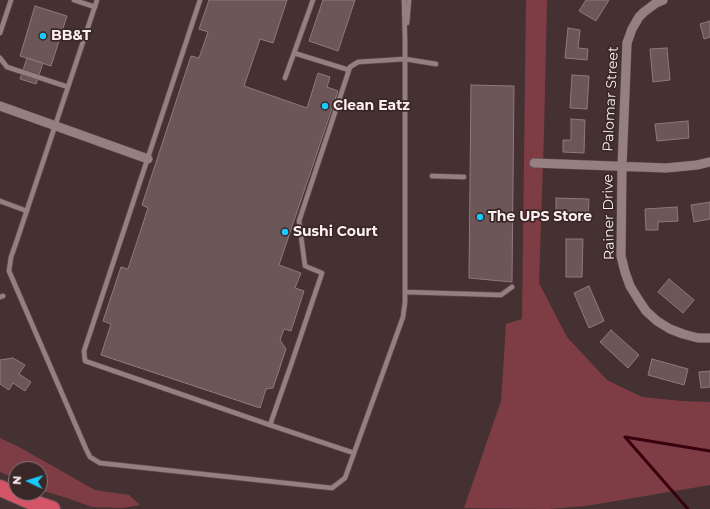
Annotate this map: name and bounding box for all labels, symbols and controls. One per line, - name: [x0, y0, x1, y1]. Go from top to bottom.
- place label: BB&T: [51, 28, 91, 44]
- marker: BB&T: [38, 31, 48, 41]
- street label: Palomar Street: [600, 46, 622, 152]
- place label: Clean Eatz: [333, 98, 410, 114]
- marker: Clean Eatz: [320, 101, 330, 111]
- street label: Rainer Drive: [600, 174, 618, 260]
- place label: The UPS Store: [488, 209, 592, 225]
- marker: The UPS Store: [475, 212, 485, 222]
- place label: Sushi Court: [293, 224, 378, 240]
- marker: Sushi Court: [280, 227, 290, 237]
- north arrow: [8, 461, 48, 501]
- text: N: [10, 475, 24, 485]

